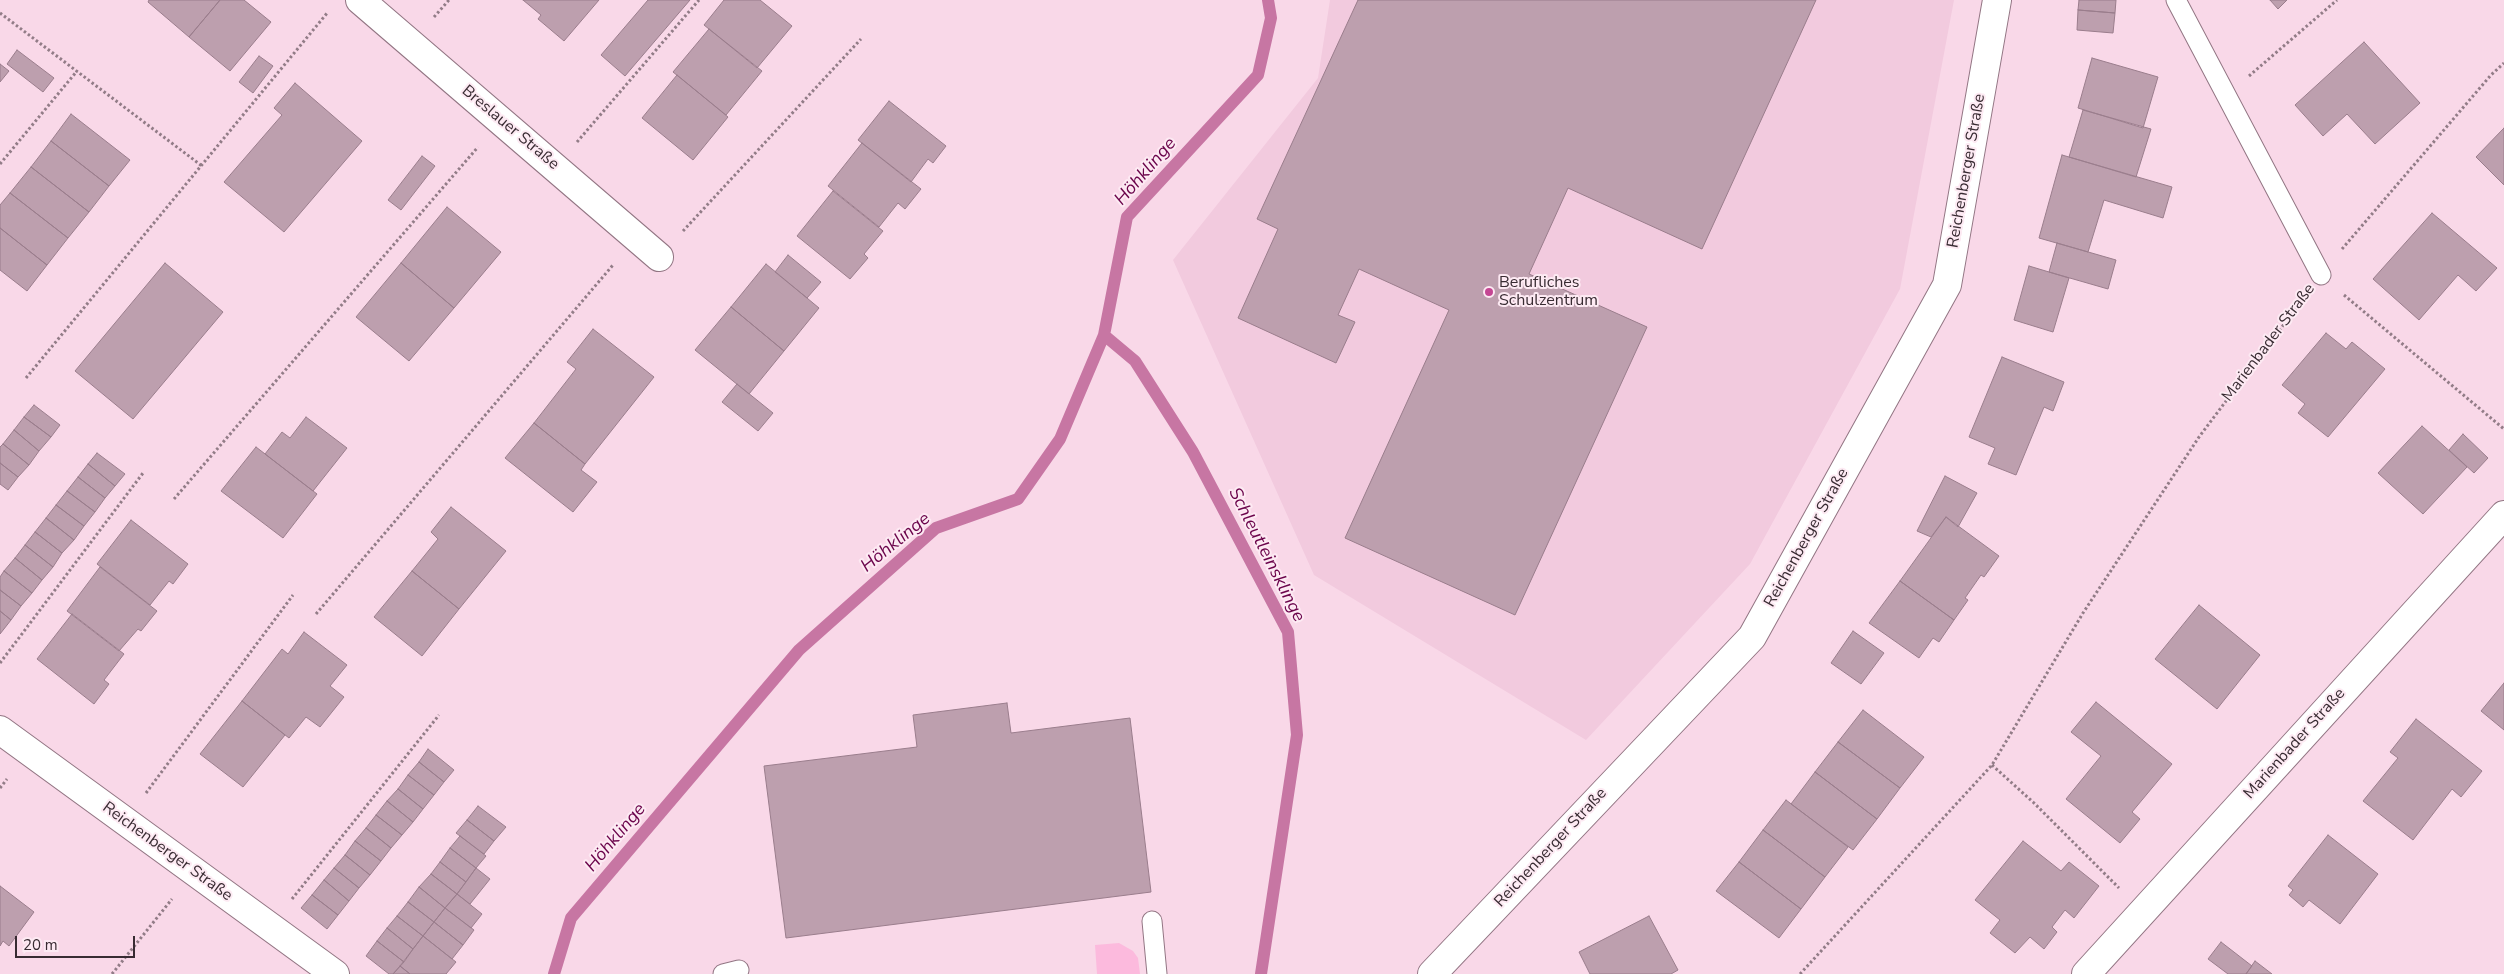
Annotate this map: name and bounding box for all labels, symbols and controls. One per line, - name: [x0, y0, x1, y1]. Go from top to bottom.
- street label: Breslauer Straße: [457, 82, 563, 174]
- street label: Reichenberger Straße: [1944, 93, 1990, 249]
- water label: Höhklinge: [1111, 134, 1181, 210]
- place label: Berufliches Schulzentrum: [1499, 273, 1598, 311]
- street label: Marienbader Straße: [2218, 280, 2320, 406]
- marker: Berufliches Schulzentrum: [1483, 286, 1495, 298]
- street label: Reichenberger Straße: [1761, 465, 1853, 611]
- water label: Schleutleinsklinge: [1223, 484, 1309, 626]
- water label: Höhklinge: [857, 509, 935, 577]
- street label: Marienbader Straße: [2240, 685, 2350, 803]
- street label: Reichenberger Straße: [1491, 784, 1611, 912]
- street label: Reichenberger Straße: [98, 798, 236, 906]
- water label: Höhklinge: [581, 799, 651, 877]
- scale bar: [18, 926, 138, 958]
- text: 20 m: [23, 935, 58, 955]

